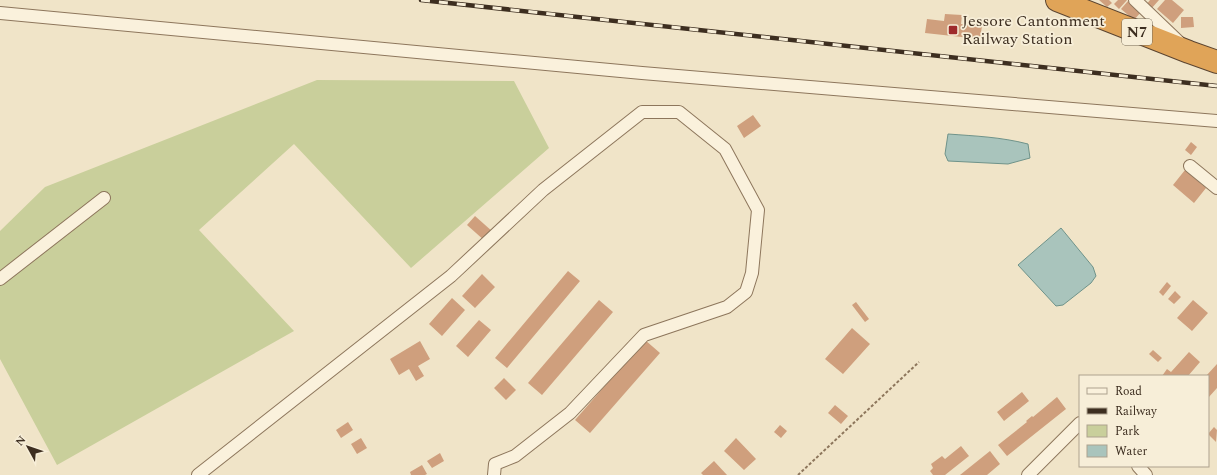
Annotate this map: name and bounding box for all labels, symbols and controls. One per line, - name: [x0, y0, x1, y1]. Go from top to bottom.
- place label: Jessore Cantonment Railway Station: [962, 9, 1105, 51]
- road number: N7: [1122, 19, 1152, 45]
- marker: Jessore Cantonment Railway Station: [947, 24, 959, 36]
- legend: [1079, 375, 1209, 467]
- text: Road: [1115, 382, 1142, 401]
- text: Railway: [1115, 402, 1158, 421]
- text: Park: [1115, 422, 1140, 441]
- north arrow: [8, 427, 48, 467]
- text: N: [11, 432, 30, 450]
- text: Water: [1115, 442, 1147, 461]

